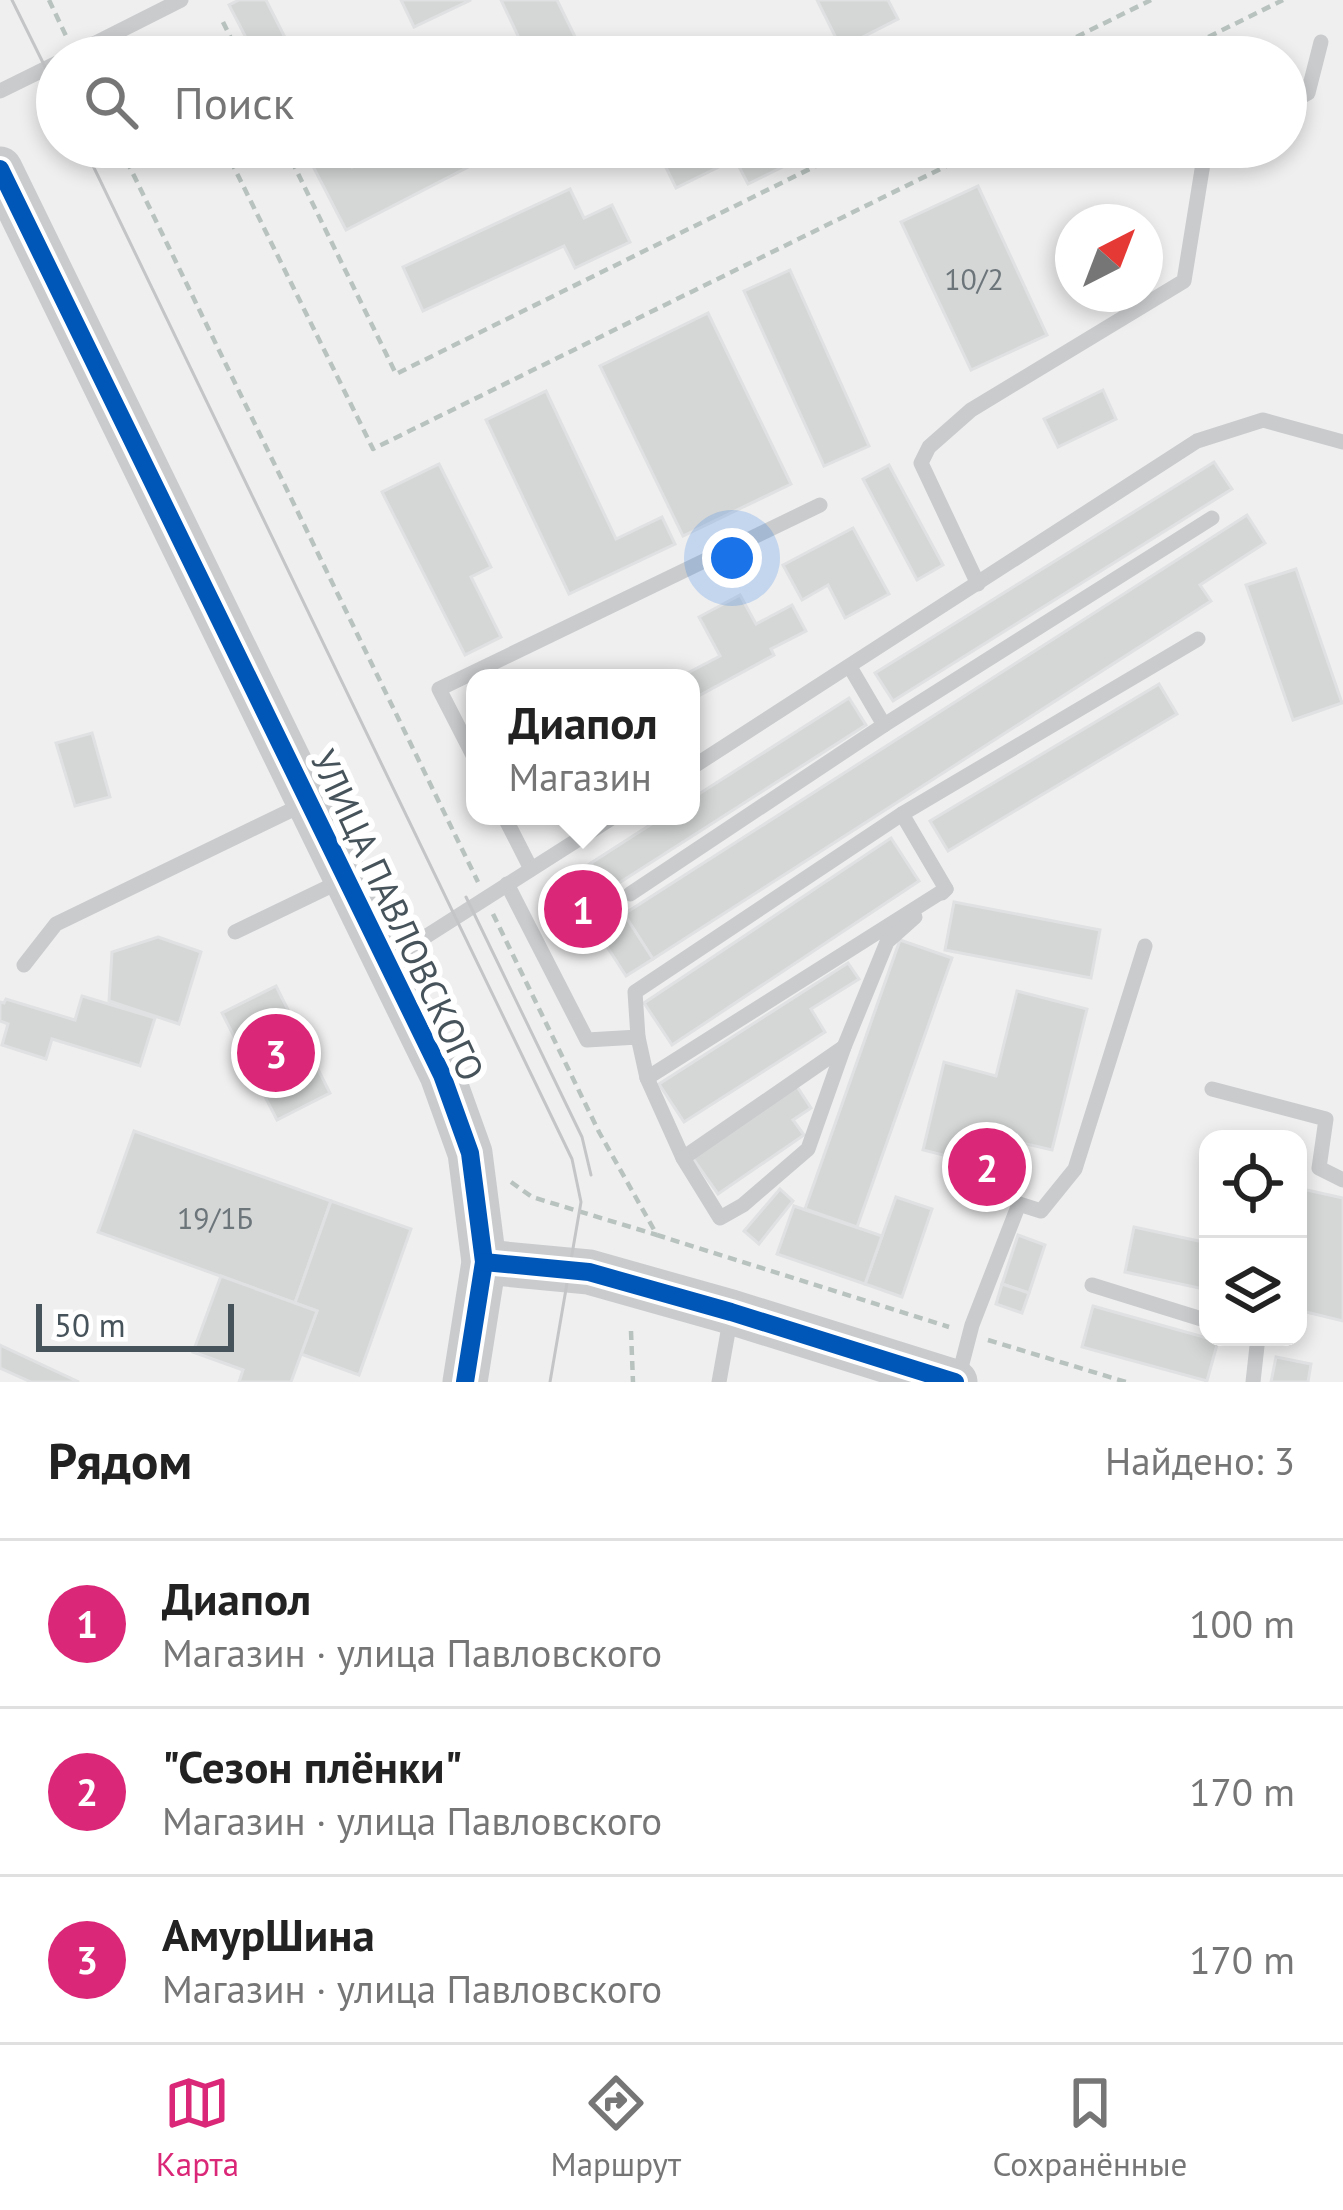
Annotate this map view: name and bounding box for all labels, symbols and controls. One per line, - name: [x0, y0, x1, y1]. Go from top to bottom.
- search box: [36, 36, 1307, 168]
- icon: search: [78, 69, 144, 135]
- text: Поиск: [174, 73, 294, 131]
- north arrow: [1055, 204, 1163, 312]
- house number: 10/2: [944, 259, 1004, 298]
- your location: [702, 528, 762, 588]
- popup: [466, 669, 700, 825]
- text: Диапол: [508, 693, 658, 751]
- street label: УЛИЦА ПАВЛОВСКОГО: [301, 742, 495, 1088]
- text: Магазин: [508, 751, 652, 802]
- pin: 1: [544, 864, 622, 954]
- pin: 3: [237, 1008, 315, 1098]
- pin: 2: [948, 1122, 1026, 1212]
- map controls: [1199, 1130, 1307, 1346]
- button: locate: [1199, 1130, 1307, 1238]
- house number: 19/1Б: [177, 1198, 253, 1237]
- button: layers: [1199, 1238, 1307, 1346]
- scale bar: [36, 1298, 234, 1351]
- text: 50 m: [54, 1303, 126, 1346]
- text: Рядом: [48, 1427, 192, 1493]
- text: Найдено: 3: [1105, 1435, 1295, 1486]
- text: Диапол: [162, 1569, 311, 1627]
- text: 1: [76, 1598, 98, 1649]
- text: 100 m: [1189, 1598, 1295, 1649]
- text: Магазин · улица Павловского: [162, 1627, 662, 1678]
- text: "Сезон плёнки": [162, 1737, 463, 1795]
- text: 2: [76, 1766, 98, 1817]
- text: 170 m: [1189, 1766, 1295, 1817]
- text: Магазин · улица Павловского: [162, 1795, 662, 1846]
- text: АмурШина: [162, 1905, 375, 1963]
- text: 3: [76, 1934, 98, 1985]
- text: 170 m: [1189, 1934, 1295, 1985]
- text: Магазин · улица Павловского: [162, 1963, 662, 2014]
- tab: Карта: [156, 2070, 239, 2185]
- tab: Маршрут: [551, 2070, 681, 2185]
- tab: Сохранённые: [993, 2070, 1187, 2185]

